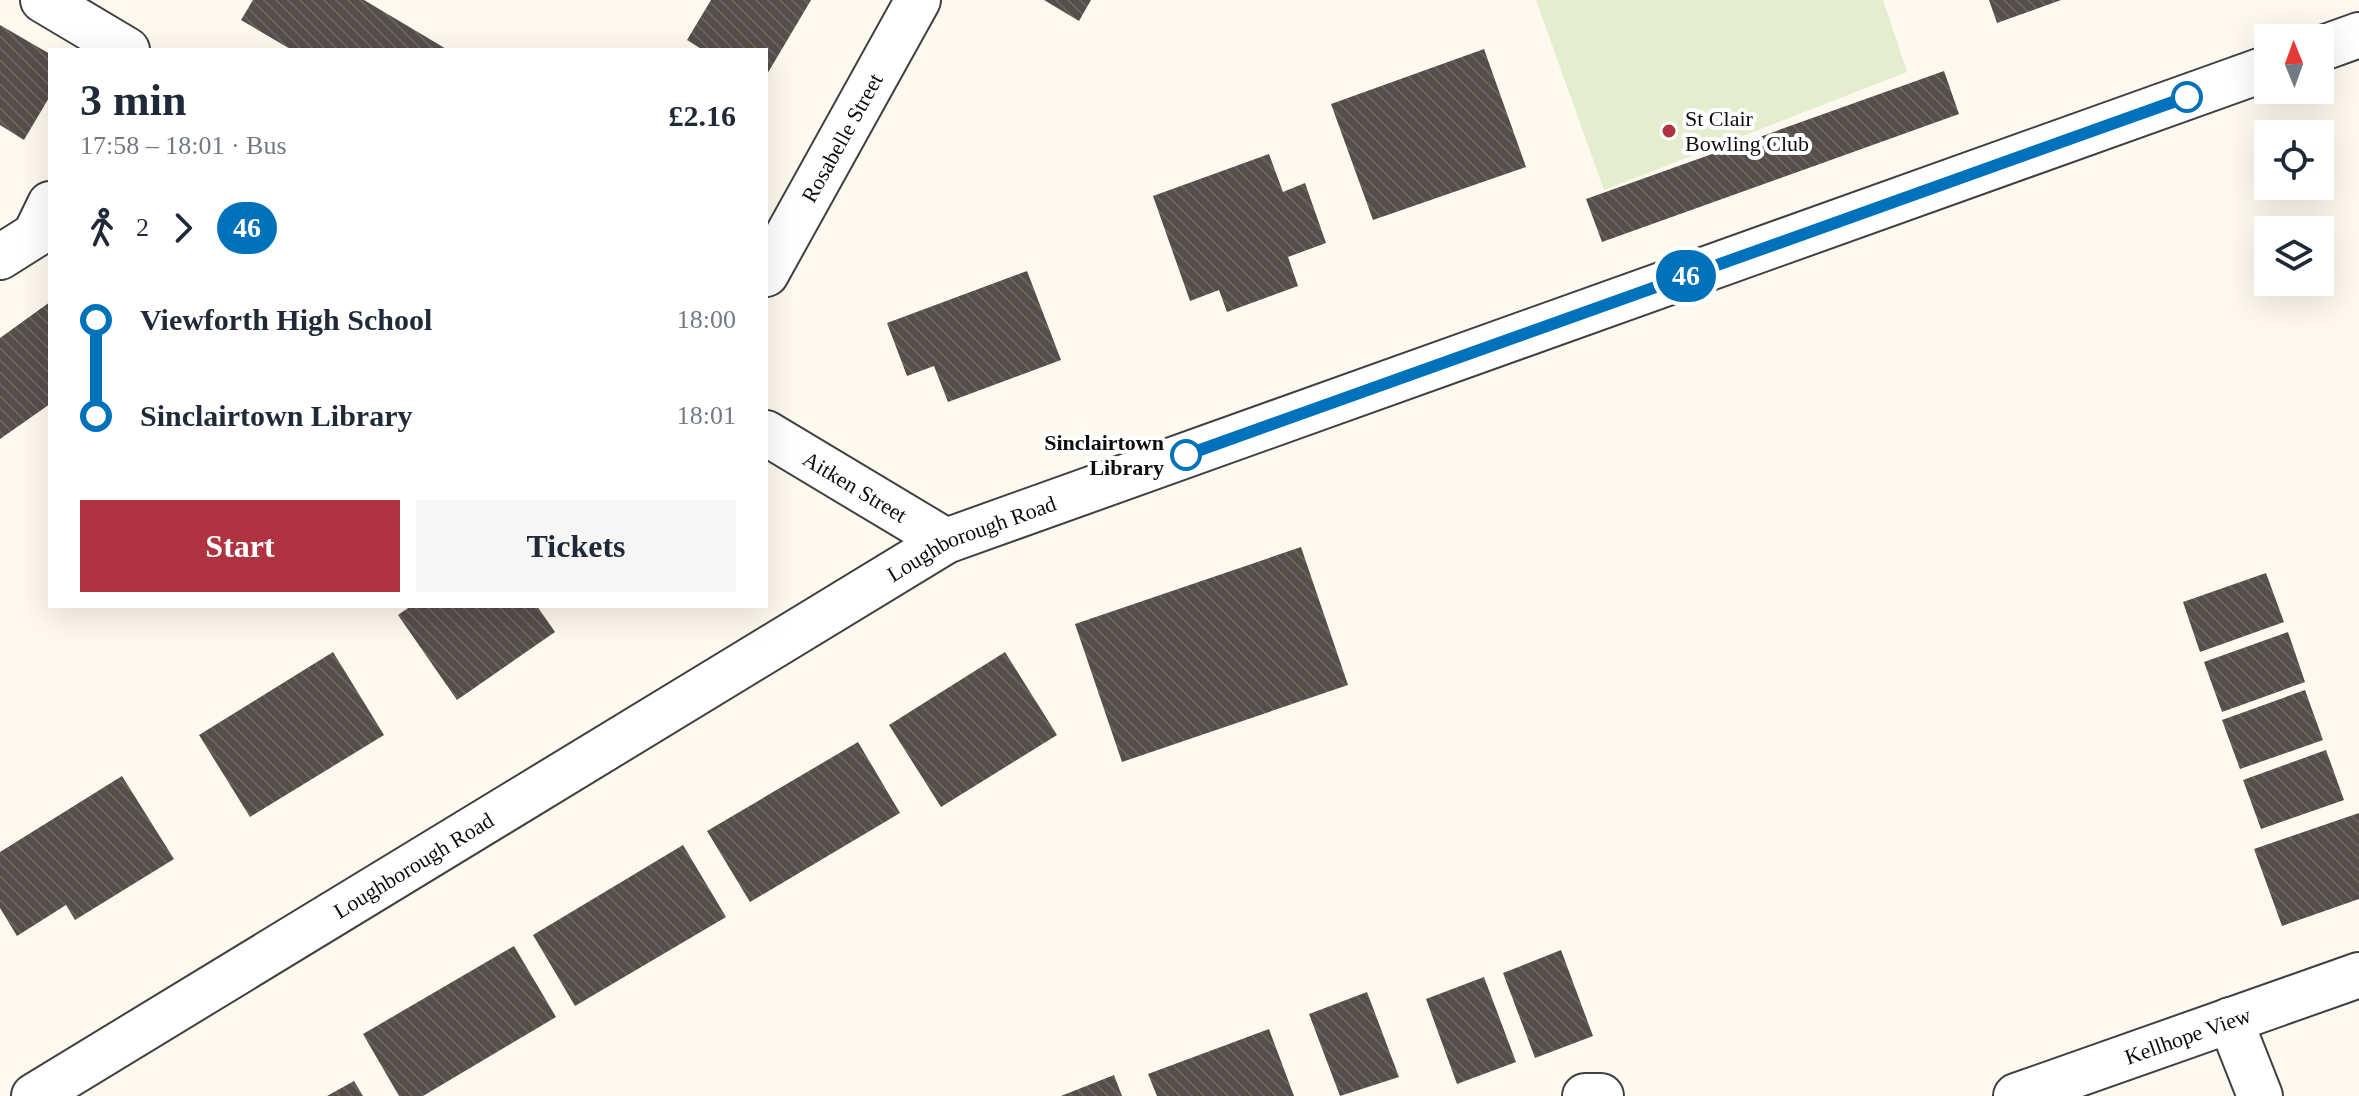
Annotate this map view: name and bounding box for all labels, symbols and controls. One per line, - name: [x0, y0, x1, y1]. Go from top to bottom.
- north arrow: [2254, 24, 2334, 104]
- map controls: [2254, 24, 2334, 296]
- street label: Rosabelle Street: [796, 69, 888, 207]
- text: 3 min: [80, 76, 186, 125]
- unlabelled marker: [2172, 82, 2202, 112]
- text: £2.16: [669, 99, 736, 132]
- place label: St Clair Bowling Club: [1685, 106, 1809, 156]
- button: locate: [2254, 120, 2334, 200]
- marker: St Clair Bowling Club: [1660, 122, 1678, 140]
- text: 17:58 – 18:01 · Bus: [80, 131, 287, 160]
- icon: walk: [80, 206, 124, 250]
- icon: forward: [161, 206, 205, 250]
- text: 46: [233, 212, 261, 243]
- text: 2: [136, 213, 149, 242]
- button: layers: [2254, 216, 2334, 296]
- line badge: 46: [1650, 250, 1722, 302]
- text: 46: [1672, 260, 1700, 291]
- text: Viewforth High School: [140, 303, 432, 336]
- text: 18:00: [677, 305, 736, 334]
- text: Sinclairtown Library: [140, 399, 413, 432]
- text: 18:01: [677, 401, 736, 430]
- place label: Sinclairtown Library: [1044, 430, 1164, 480]
- marker: Sinclairtown Library: [1171, 440, 1201, 470]
- street label: Aitken Street: [798, 446, 911, 528]
- street label: Loughborough Road: [883, 491, 1059, 587]
- button: Start: [80, 500, 400, 592]
- button: Tickets: [416, 500, 736, 592]
- street label: Loughborough Road: [329, 807, 498, 924]
- street label: Kellhope View: [2121, 1002, 2254, 1070]

